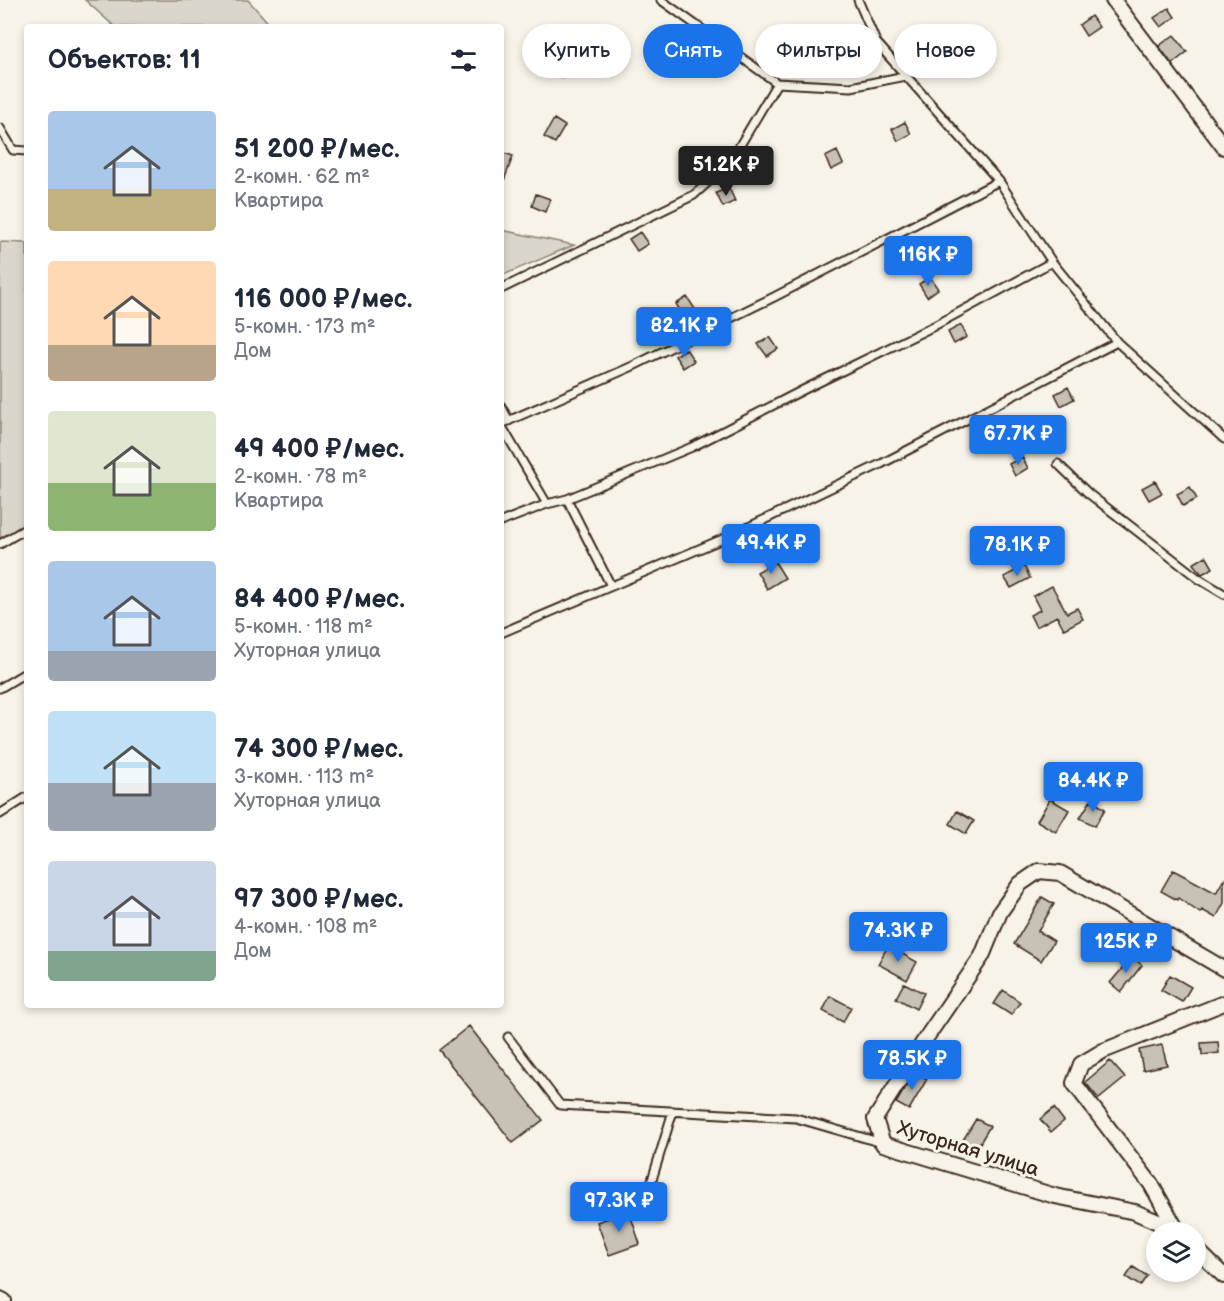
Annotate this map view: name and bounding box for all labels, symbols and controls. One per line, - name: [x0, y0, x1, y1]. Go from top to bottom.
- chip: Купить: [522, 24, 631, 78]
- chip: Снять: [643, 24, 743, 78]
- chip: Фильтры: [755, 24, 882, 78]
- chip: Новое: [894, 24, 997, 78]
- icon: filters: [447, 44, 480, 77]
- text: Объектов: 11: [48, 45, 201, 76]
- text: 51 200 ₽/мес.: [234, 134, 400, 165]
- icon: home: [96, 135, 168, 207]
- pin: 51.2K ₽: [671, 146, 781, 197]
- text: 51.2K ₽: [693, 153, 759, 177]
- text: 2-комн. · 62 m²: [234, 165, 370, 189]
- text: Квартира: [234, 189, 324, 213]
- pin: 116K ₽: [879, 236, 977, 287]
- text: 116K ₽: [898, 243, 958, 267]
- text: 116 000 ₽/мес.: [234, 284, 413, 315]
- icon: home: [96, 285, 168, 357]
- pin: 82.1K ₽: [629, 307, 739, 358]
- text: 82.1K ₽: [650, 314, 718, 338]
- text: 5-комн. · 173 m²: [234, 315, 375, 339]
- text: Дом: [234, 339, 272, 363]
- pin: 67.7K ₽: [963, 415, 1073, 466]
- text: 67.7K ₽: [983, 422, 1053, 446]
- text: 49 400 ₽/мес.: [234, 434, 405, 465]
- icon: home: [96, 435, 168, 507]
- text: 2-комн. · 78 m²: [234, 465, 367, 489]
- text: Квартира: [234, 489, 324, 513]
- pin: 49.4K ₽: [716, 524, 826, 575]
- pin: 78.1K ₽: [962, 526, 1072, 577]
- text: 49.4K ₽: [736, 531, 806, 555]
- text: 78.1K ₽: [984, 533, 1050, 557]
- text: 84 400 ₽/мес.: [234, 584, 405, 615]
- icon: home: [96, 585, 168, 657]
- text: 5-комн. · 118 m²: [234, 615, 373, 639]
- text: Хуторная улица: [234, 639, 381, 663]
- text: 74 300 ₽/мес.: [234, 734, 404, 765]
- icon: home: [96, 735, 168, 807]
- pin: 84.4K ₽: [1038, 762, 1148, 813]
- text: 3-комн. · 113 m²: [234, 765, 374, 789]
- text: 84.4K ₽: [1058, 769, 1128, 793]
- text: Хуторная улица: [234, 789, 381, 813]
- text: 97 300 ₽/мес.: [234, 884, 403, 915]
- icon: home: [96, 885, 168, 957]
- pin: 74.3K ₽: [843, 912, 953, 963]
- text: 4-комн. · 108 m²: [234, 915, 377, 939]
- text: 74.3K ₽: [863, 919, 933, 943]
- pin: 125K ₽: [1077, 923, 1175, 974]
- text: 125K ₽: [1095, 930, 1157, 954]
- text: Дом: [234, 939, 272, 963]
- pin: 78.5K ₽: [857, 1040, 967, 1091]
- text: 78.5K ₽: [877, 1047, 947, 1071]
- street label: Хуторная улица: [894, 1116, 1042, 1182]
- pin: 97.3K ₽: [564, 1182, 674, 1233]
- text: 97.3K ₽: [584, 1189, 654, 1213]
- map controls: [1146, 1222, 1206, 1282]
- button: layers: [1146, 1222, 1206, 1282]

